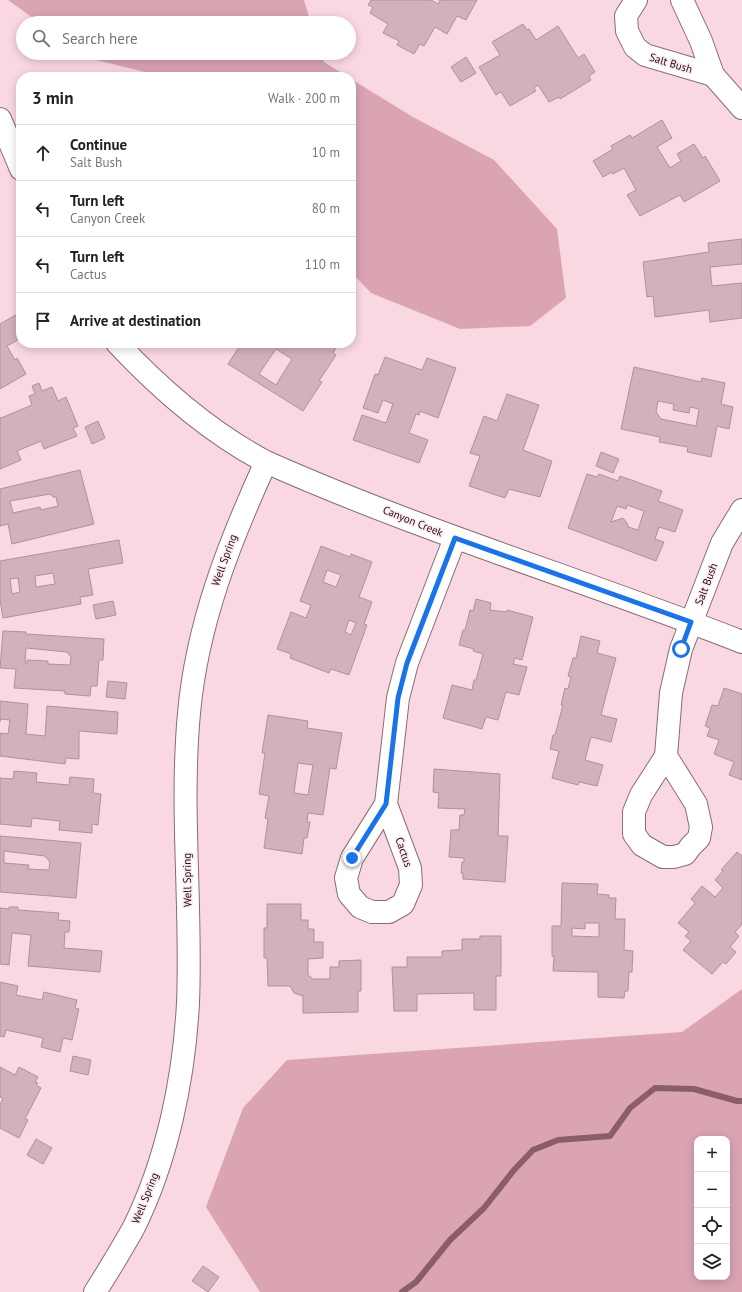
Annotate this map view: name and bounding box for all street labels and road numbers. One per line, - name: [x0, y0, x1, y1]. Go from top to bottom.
- street label: Salt Bush: [648, 50, 694, 76]
- street label: Canyon Creek: [381, 503, 446, 540]
- street label: Well Spring: [208, 532, 240, 588]
- street label: Salt Bush: [692, 561, 720, 607]
- street label: Cactus: [392, 835, 416, 869]
- street label: Well Spring: [180, 853, 194, 907]
- street label: Well Spring: [128, 1170, 162, 1226]

